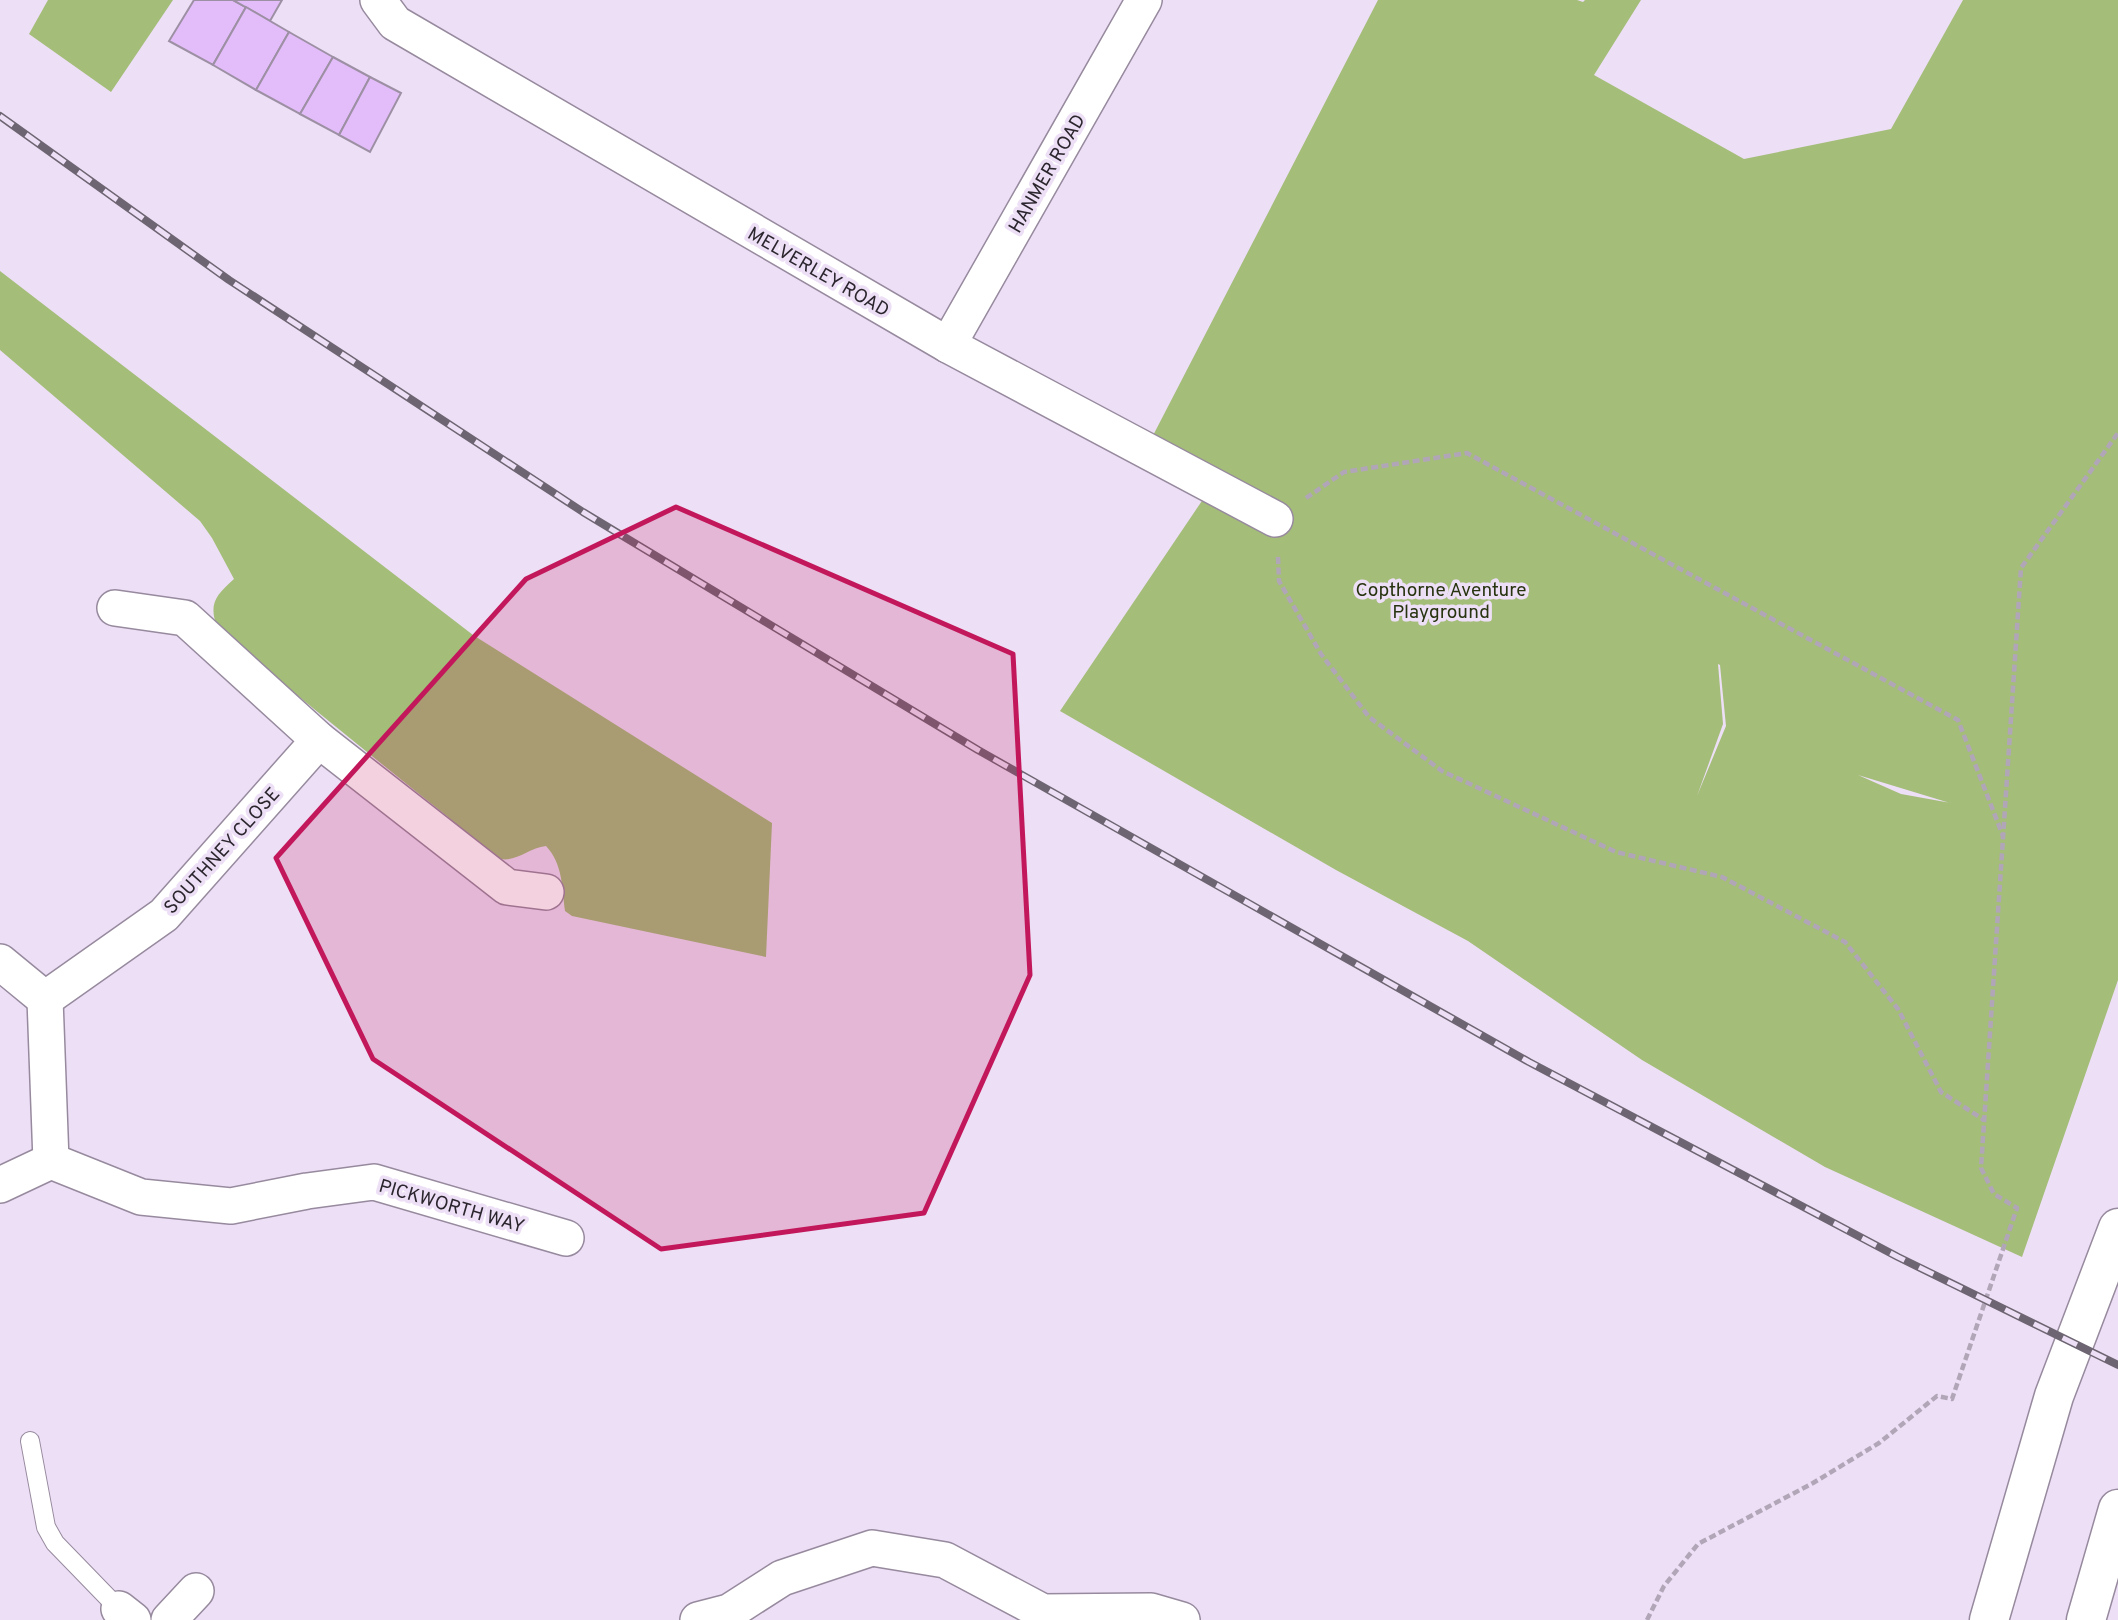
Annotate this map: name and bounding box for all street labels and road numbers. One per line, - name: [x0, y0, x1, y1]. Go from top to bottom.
- street label: HANMER ROAD: [1004, 110, 1092, 238]
- street label: MELVERLEY ROAD: [743, 222, 893, 323]
- street label: SOUTHNEY CLOSE: [159, 783, 286, 920]
- street label: PICKWORTH WAY: [376, 1175, 527, 1239]

